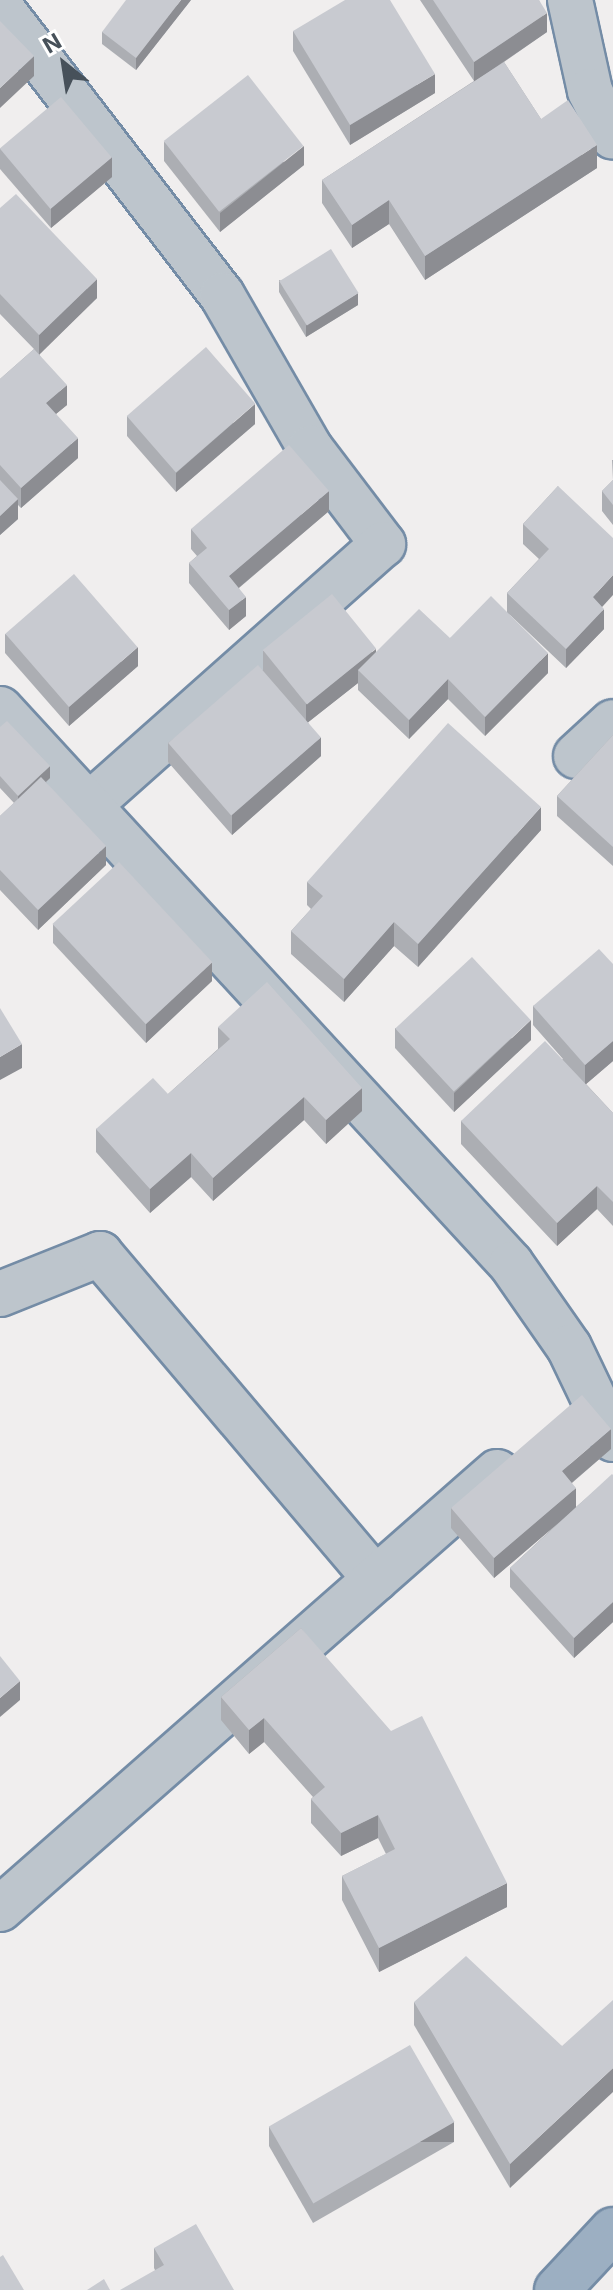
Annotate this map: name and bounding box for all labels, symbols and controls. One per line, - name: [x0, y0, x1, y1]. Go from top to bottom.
- north arrow: [24, 24, 104, 104]
- text: N: [38, 28, 66, 59]

